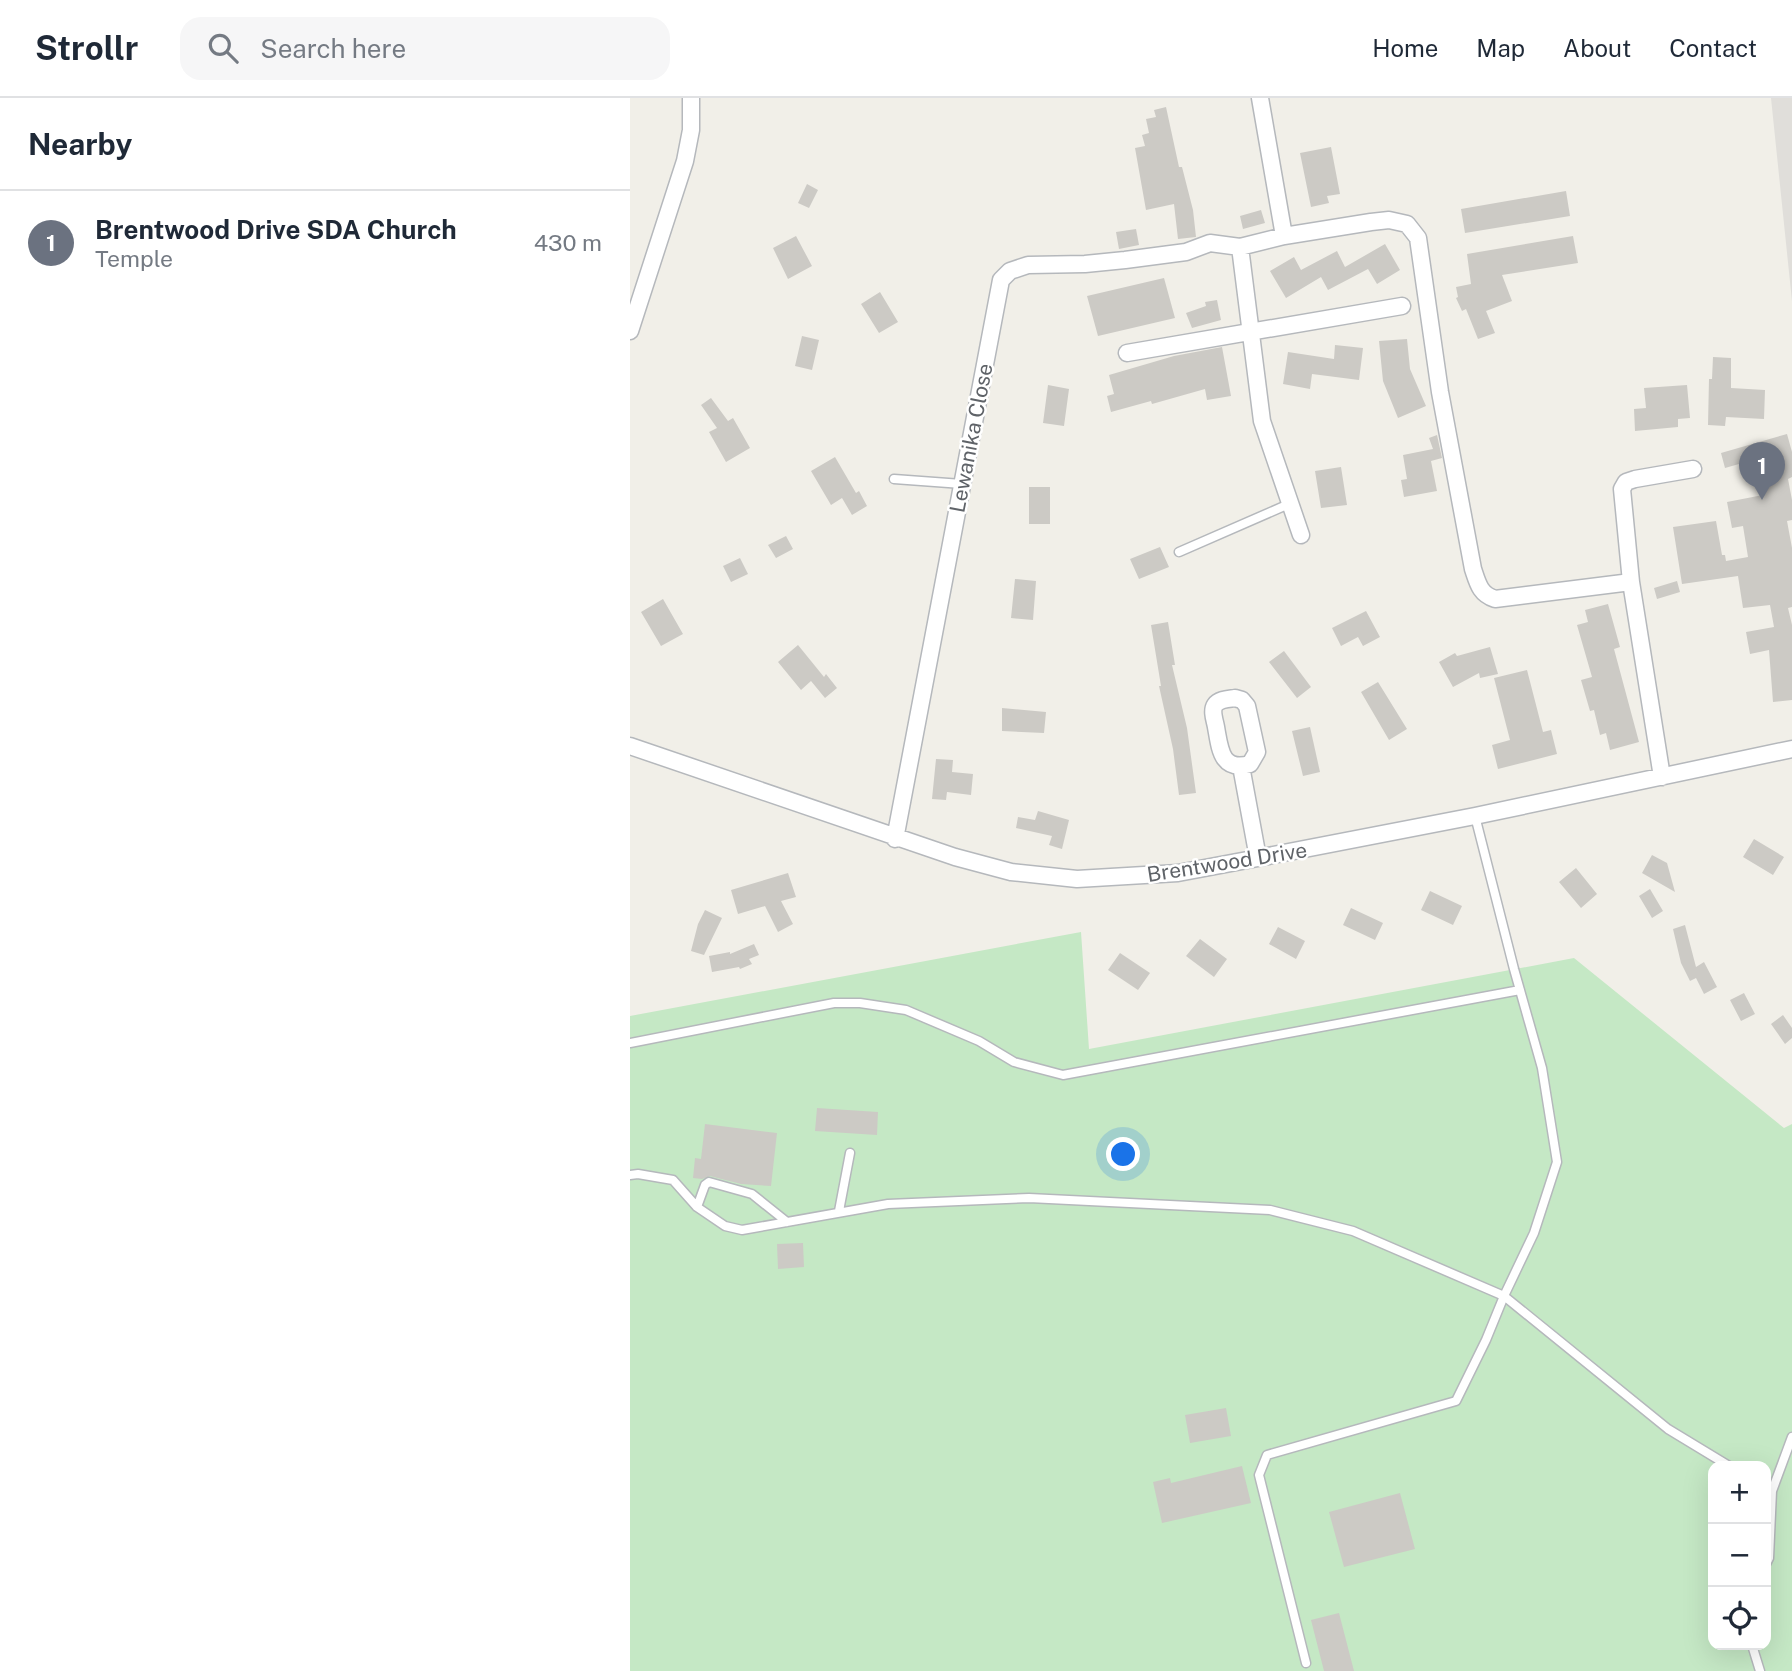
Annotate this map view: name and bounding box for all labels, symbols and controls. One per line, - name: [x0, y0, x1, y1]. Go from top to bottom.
- search box: [180, 17, 670, 80]
- text: Strollr: [35, 29, 138, 67]
- icon: search: [204, 29, 242, 67]
- text: Search here: [260, 33, 406, 64]
- text: Home: [1372, 34, 1438, 62]
- text: Map: [1476, 34, 1525, 62]
- text: About: [1563, 34, 1631, 62]
- text: Contact: [1669, 34, 1757, 62]
- text: Nearby: [28, 126, 132, 162]
- text: Brentwood Drive SDA Church: [95, 214, 457, 245]
- text: 1: [46, 229, 56, 256]
- text: 430 m: [534, 229, 602, 256]
- text: Temple: [95, 245, 173, 272]
- street label: Lewanika Close: [944, 361, 998, 515]
- pin: 1: [1739, 442, 1785, 500]
- street label: Brentwood Drive: [1145, 837, 1309, 887]
- your location: [1106, 1137, 1140, 1171]
- map controls: [1708, 1461, 1771, 1650]
- button: +: [1708, 1461, 1771, 1524]
- button: −: [1708, 1524, 1771, 1587]
- button: locate: [1708, 1587, 1771, 1650]

